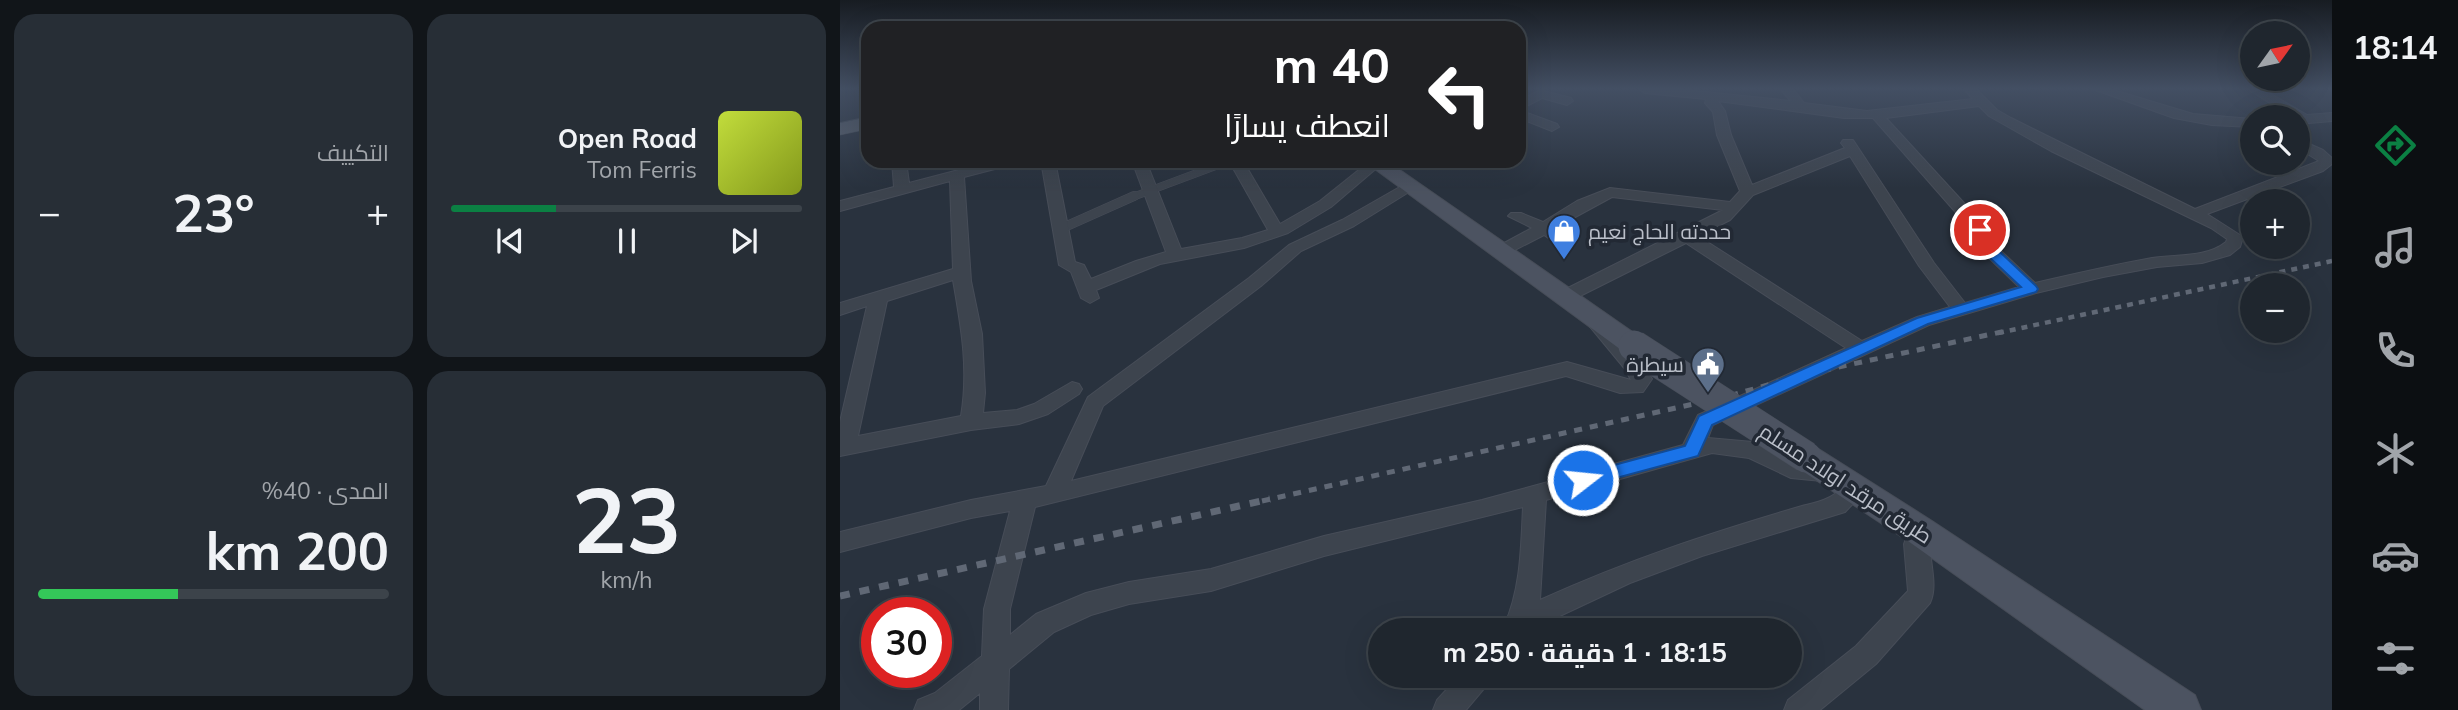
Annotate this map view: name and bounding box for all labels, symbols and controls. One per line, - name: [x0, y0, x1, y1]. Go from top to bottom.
- north arrow: [2240, 21, 2310, 91]
- map controls: [2240, 21, 2310, 343]
- text: 18:14: [2353, 27, 2437, 67]
- text: 40 m: [1274, 34, 1390, 95]
- icon: left: [1414, 49, 1505, 140]
- text: انعطف يسارًا: [1224, 105, 1390, 145]
- button: search: [2240, 105, 2310, 175]
- icon: directions: [2371, 121, 2420, 170]
- text: Open Road: [558, 122, 697, 155]
- text: التكييف: [317, 138, 389, 167]
- text: Tom Ferris: [587, 155, 697, 184]
- text: 23°: [172, 180, 255, 245]
- text: −: [38, 188, 61, 236]
- text: +: [366, 188, 389, 236]
- button: +: [2240, 189, 2310, 259]
- pin: [1950, 200, 2010, 260]
- icon: arrive: [1961, 211, 1999, 249]
- shop icon: حددته الحاج نعيم: [1545, 212, 1583, 261]
- place label: حددته الحاج نعيم: [1588, 218, 1731, 246]
- icon: previous: [491, 222, 529, 260]
- icon: pause: [608, 222, 646, 260]
- icon: next: [725, 222, 763, 260]
- icon: music: [2371, 223, 2420, 272]
- button: −: [2240, 273, 2310, 343]
- icon: phone: [2371, 326, 2420, 375]
- public building icon: سيطرة: [1689, 345, 1727, 394]
- place label: سيطرة: [1626, 351, 1684, 377]
- street label: طريق مرقد اولاد مسلم: [1754, 417, 1937, 550]
- icon: climate: [2371, 429, 2420, 478]
- position arrow: [1546, 443, 1620, 517]
- text: 23: [572, 462, 681, 576]
- text: المدى · 40%: [262, 476, 389, 505]
- text: 200 km: [206, 518, 389, 583]
- icon: car: [2371, 531, 2420, 580]
- text: km/h: [600, 565, 653, 594]
- speed limit sign: 30: [861, 597, 952, 688]
- icon: filters: [2371, 634, 2420, 683]
- text: 18:15 · 1 دقيقة · 250 m: [1443, 636, 1727, 669]

